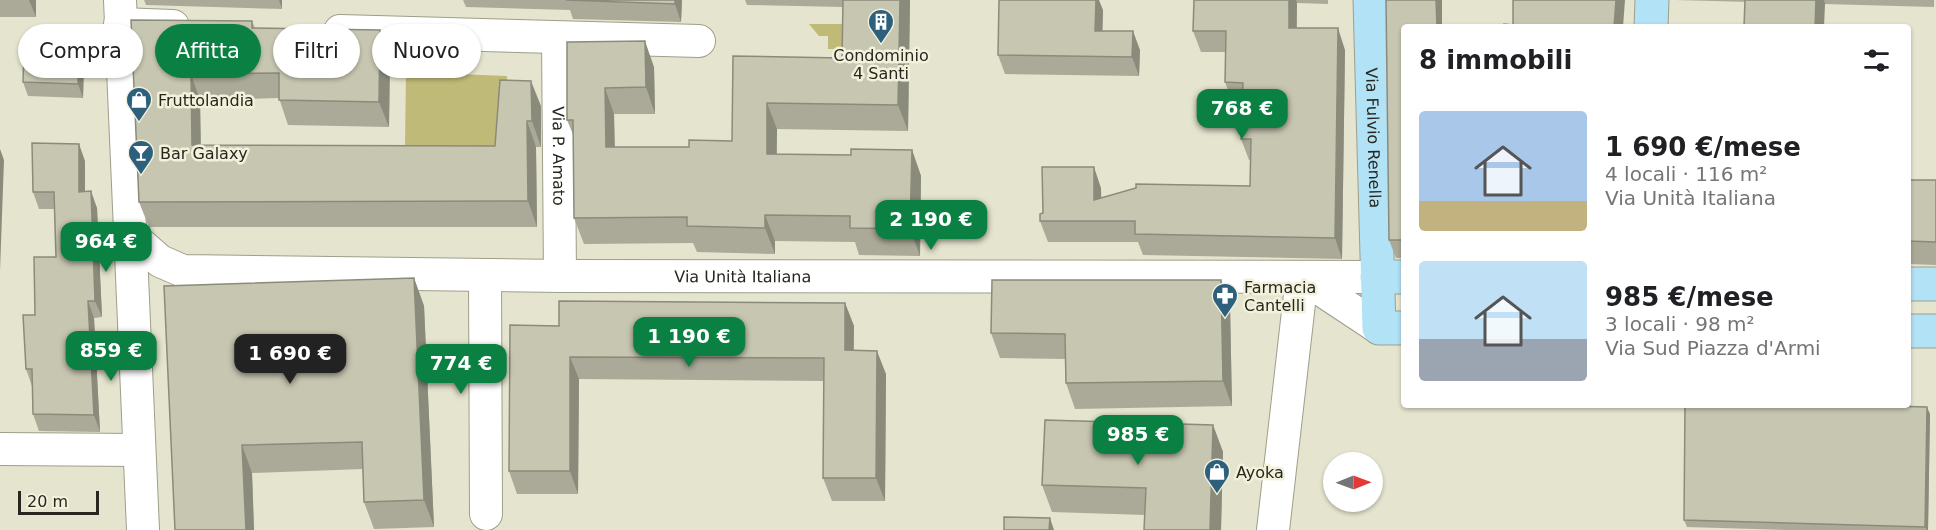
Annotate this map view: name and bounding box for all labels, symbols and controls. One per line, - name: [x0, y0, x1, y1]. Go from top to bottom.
- building icon: Condominio 4 Santi: [866, 7, 896, 45]
- chip: Compra: [18, 24, 143, 78]
- chip: Affitta: [155, 24, 261, 78]
- chip: Filtri: [273, 24, 360, 78]
- chip: Nuovo: [372, 24, 481, 78]
- icon: filters: [1860, 44, 1893, 77]
- text: 8 immobili: [1419, 45, 1572, 75]
- place label: Condominio 4 Santi: [833, 46, 929, 83]
- street label: Via Fulvio Renella: [1362, 67, 1385, 209]
- shop icon: Fruttolandia: [124, 85, 154, 123]
- pin: 768 €: [1200, 89, 1284, 140]
- place label: Fruttolandia: [158, 91, 254, 110]
- text: 768 €: [1211, 96, 1273, 120]
- street label: Via P. Amato: [549, 106, 568, 206]
- text: 1 690 €/mese: [1605, 132, 1801, 162]
- icon: home: [1467, 135, 1539, 207]
- bar icon: Bar Galaxy: [126, 138, 156, 176]
- place label: Bar Galaxy: [160, 144, 248, 163]
- text: 4 locali · 116 m²: [1605, 162, 1767, 186]
- text: Via Unità Italiana: [1605, 186, 1776, 210]
- pin: 2 190 €: [876, 200, 986, 251]
- text: 2 190 €: [889, 207, 973, 231]
- pin: 964 €: [64, 222, 148, 273]
- text: 964 €: [75, 229, 137, 253]
- street label: Via Unità Italiana: [674, 267, 811, 286]
- place label: Farmacia Cantelli: [1244, 278, 1316, 315]
- pharmacy icon: Farmacia Cantelli: [1210, 281, 1240, 319]
- text: 985 €/mese: [1605, 282, 1774, 312]
- icon: home: [1467, 285, 1539, 357]
- text: 3 locali · 98 m²: [1605, 312, 1755, 336]
- pin: 1 190 €: [634, 317, 744, 368]
- text: 1 190 €: [647, 324, 731, 348]
- pin: 859 €: [69, 331, 153, 382]
- pin: 1 690 €: [235, 334, 345, 385]
- text: Via Sud Piazza d'Armi: [1605, 336, 1821, 360]
- text: 859 €: [80, 338, 142, 362]
- text: 1 690 €: [248, 341, 332, 365]
- pin: 774 €: [419, 344, 503, 395]
- text: 774 €: [430, 351, 492, 375]
- pin: 985 €: [1096, 415, 1180, 466]
- text: 985 €: [1107, 422, 1169, 446]
- north arrow: [1323, 452, 1383, 512]
- map controls: [1323, 452, 1383, 512]
- shop icon: Ayoka: [1202, 457, 1232, 495]
- place label: Ayoka: [1236, 463, 1284, 482]
- scale bar: [18, 488, 99, 516]
- text: 20 m: [27, 492, 68, 511]

